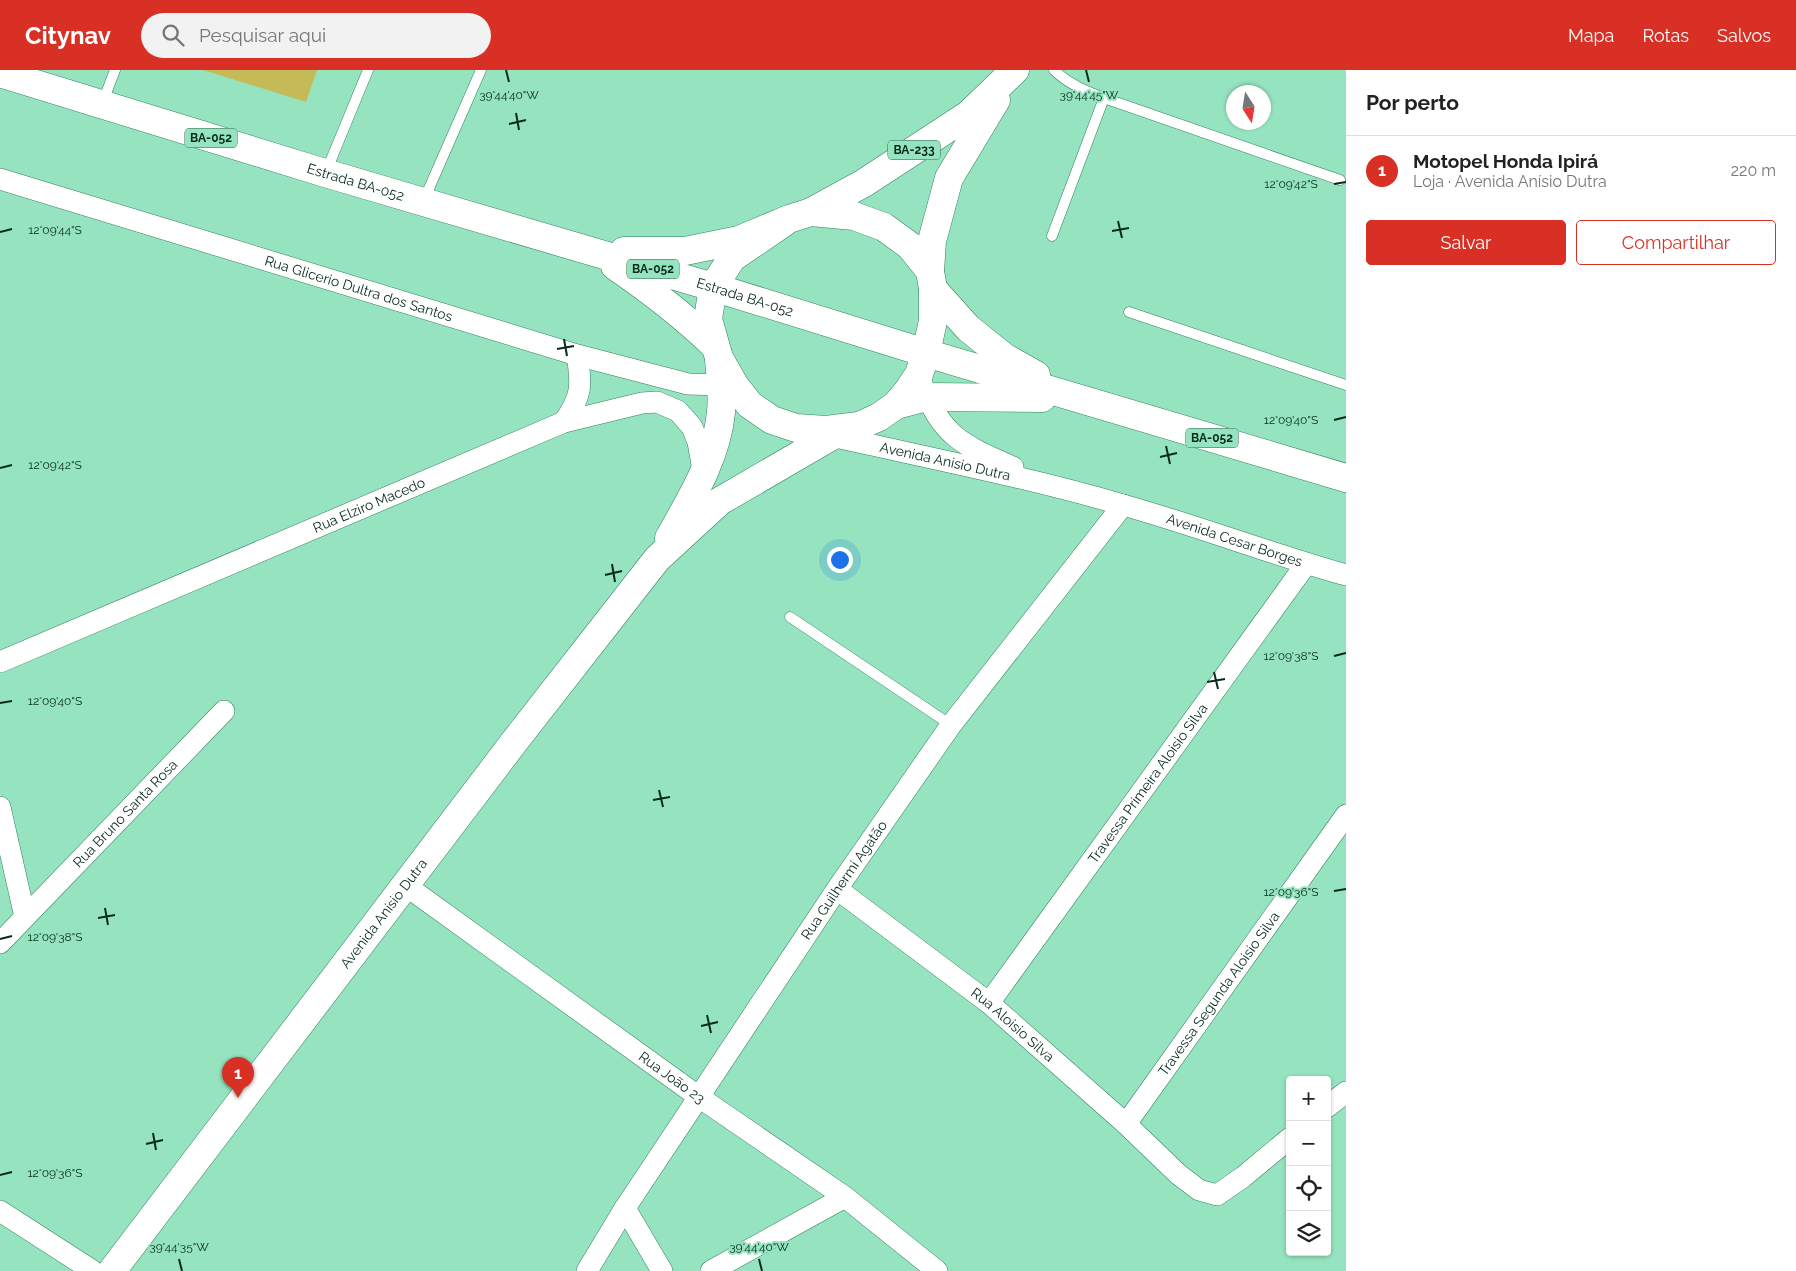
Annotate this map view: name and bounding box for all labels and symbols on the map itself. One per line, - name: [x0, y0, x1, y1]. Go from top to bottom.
- north arrow: [1226, 85, 1271, 130]
- text: 39°44'40"W: [479, 88, 539, 102]
- text: 39°44'45"W: [1060, 88, 1119, 102]
- road number: BA-052: [185, 128, 237, 148]
- road number: BA-233: [888, 140, 940, 160]
- street label: Estrada BA-052: [305, 160, 406, 204]
- text: 12°09'42"S: [1264, 177, 1318, 191]
- text: 12°09'44"S: [28, 223, 82, 237]
- street label: Rua Glicerio Dultra dos Santos: [263, 252, 455, 325]
- road number: BA-052: [627, 260, 679, 278]
- street label: Estrada BA-052: [695, 275, 795, 319]
- text: 12°09'40"S: [1264, 413, 1318, 427]
- road number: BA-052: [1186, 428, 1238, 448]
- street label: Avenida Anisio Dutra: [878, 439, 1012, 483]
- text: 12°09'42"S: [28, 458, 82, 472]
- street label: Rua Elziro Macedo: [311, 474, 427, 536]
- street label: Avenida Cesar Borges: [1165, 510, 1305, 570]
- your location: [827, 547, 853, 573]
- text: 12°09'38"S: [1264, 649, 1318, 663]
- text: 12°09'40"S: [28, 694, 82, 708]
- street label: Travessa Primeira Aloisio Silva: [1085, 700, 1211, 866]
- street label: Rua Bruno Santa Rosa: [70, 756, 180, 871]
- street label: Rua Guilhermi Agatão: [798, 817, 890, 942]
- street label: Avenida Anísio Dutra: [337, 856, 430, 971]
- text: 12°09'36"S: [1263, 885, 1319, 899]
- street label: Travessa Segunda Aloisio Silva: [1155, 909, 1283, 1079]
- text: 12°09'38"S: [28, 930, 82, 944]
- street label: Rua Aloisio Silva: [968, 984, 1058, 1065]
- street label: Rua João 23: [636, 1048, 708, 1107]
- pin: 1: [222, 1057, 254, 1098]
- text: 12°09'36"S: [27, 1166, 83, 1180]
- text: 39°44'35"W: [149, 1240, 209, 1254]
- text: 39°44'40"W: [729, 1240, 789, 1254]

